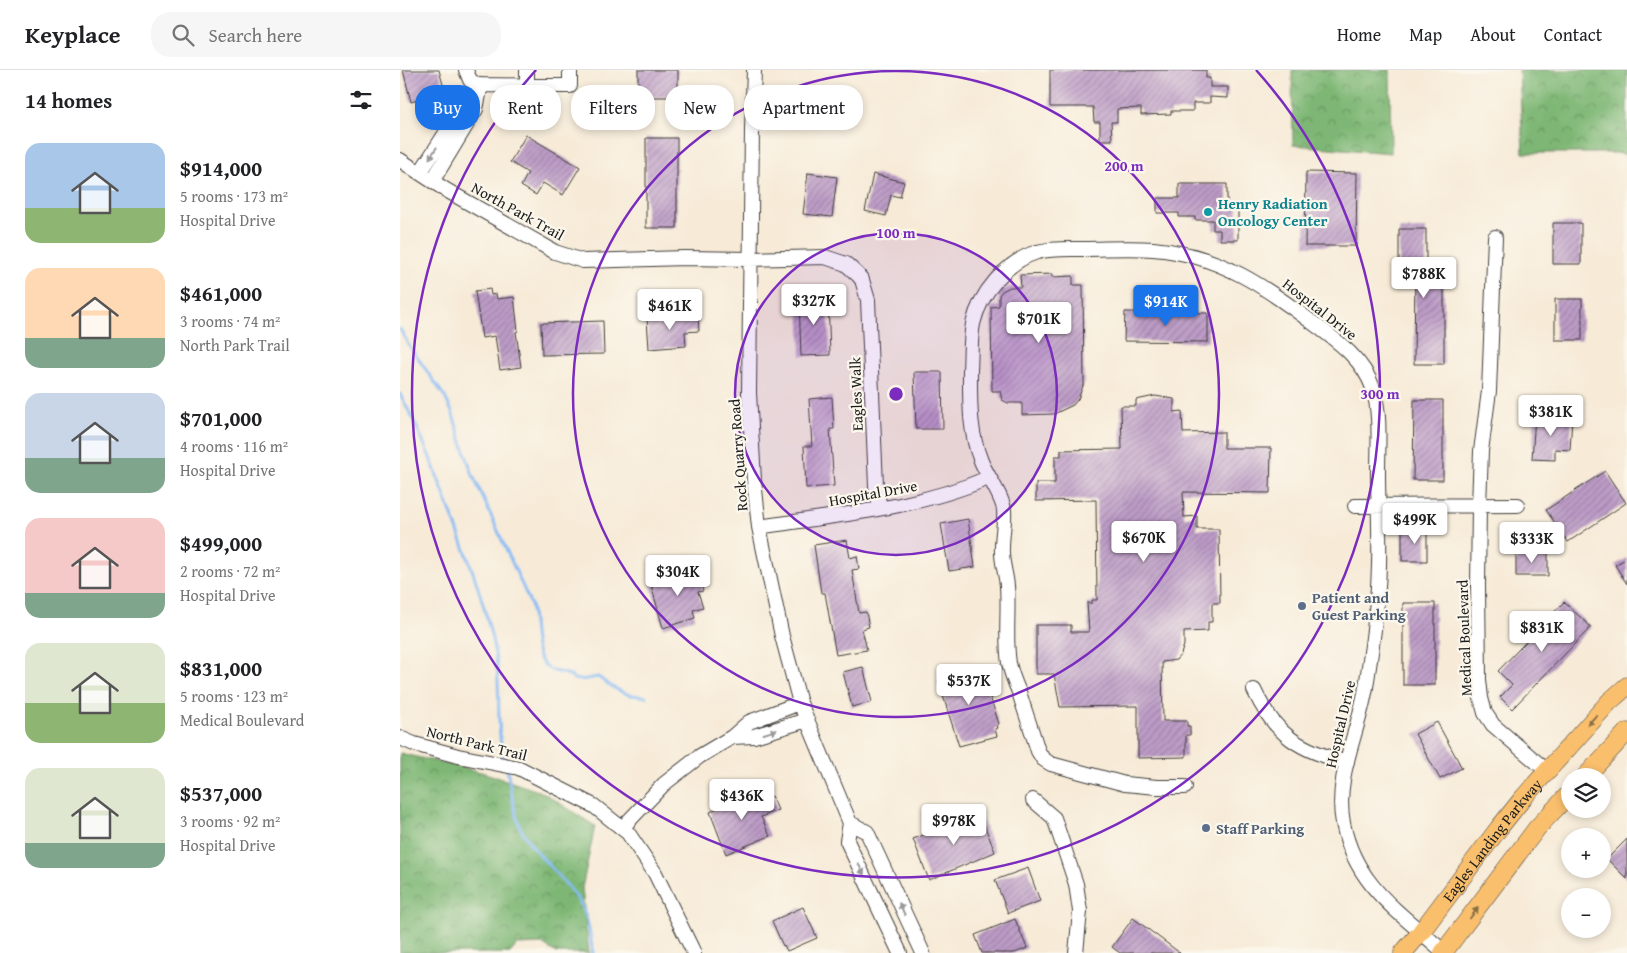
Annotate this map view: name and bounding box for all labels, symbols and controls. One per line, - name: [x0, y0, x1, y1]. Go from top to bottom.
- search box: [151, 12, 501, 57]
- text: Keyplace: [25, 17, 121, 52]
- icon: search: [169, 21, 197, 49]
- text: Search here: [209, 21, 302, 49]
- text: Home: [1337, 21, 1381, 48]
- text: Map: [1409, 21, 1442, 48]
- text: About: [1470, 21, 1516, 48]
- text: Contact: [1544, 21, 1602, 48]
- text: 14 homes: [25, 85, 112, 116]
- chip: Buy: [415, 85, 480, 130]
- chip: Rent: [490, 85, 561, 130]
- chip: Filters: [571, 85, 655, 130]
- chip: New: [665, 85, 734, 130]
- chip: Apartment: [744, 85, 863, 130]
- icon: filters: [347, 86, 375, 114]
- one-way arrow: [428, 146, 437, 160]
- text: $914,000: [180, 153, 262, 184]
- text: 200 m: [1104, 155, 1144, 176]
- icon: home: [65, 163, 125, 223]
- street label: North Park Trail: [468, 177, 568, 245]
- text: 5 rooms · 173 m²: [180, 184, 288, 208]
- place label: Henry Radiation Oncology Center: [1218, 193, 1328, 231]
- marker: Henry Radiation Oncology Center: [1202, 206, 1214, 218]
- text: Hospital Drive: [180, 208, 275, 232]
- text: 100 m: [876, 222, 916, 243]
- pin: $788K: [1389, 256, 1459, 299]
- text: $788K: [1402, 261, 1446, 285]
- street label: Hospital Drive: [1278, 273, 1362, 345]
- text: $461,000: [180, 278, 262, 309]
- pin: $327K: [779, 284, 849, 326]
- pin: $914K: [1131, 284, 1201, 327]
- icon: home: [65, 288, 125, 348]
- pin: $461K: [635, 288, 705, 331]
- text: $327K: [792, 288, 836, 312]
- text: $914K: [1144, 289, 1188, 313]
- text: $461K: [648, 293, 692, 317]
- pin: $701K: [1004, 302, 1074, 344]
- text: $701K: [1017, 306, 1061, 330]
- text: 3 rooms · 74 m²: [180, 309, 280, 333]
- text: North Park Trail: [180, 333, 290, 357]
- street label: Eagles Walk: [844, 356, 868, 431]
- text: 300 m: [1360, 383, 1400, 404]
- centre of rings: [887, 385, 905, 403]
- pin: $381K: [1516, 394, 1586, 437]
- street label: Rock Quarry Road: [724, 398, 752, 512]
- text: $381K: [1529, 399, 1573, 423]
- text: $701,000: [180, 403, 262, 434]
- icon: home: [65, 413, 125, 473]
- text: 4 rooms · 116 m²: [180, 434, 288, 458]
- text: Hospital Drive: [180, 458, 275, 482]
- street label: Hospital Drive: [827, 475, 919, 511]
- pin: $499K: [1380, 502, 1450, 545]
- text: $499K: [1393, 507, 1437, 531]
- pin: $670K: [1109, 520, 1179, 563]
- pin: $333K: [1497, 522, 1567, 564]
- text: $670K: [1122, 525, 1166, 549]
- text: $333K: [1510, 526, 1554, 550]
- text: $499,000: [180, 528, 262, 559]
- icon: home: [65, 538, 125, 598]
- pin: $304K: [643, 554, 713, 597]
- text: 2 rooms · 72 m²: [180, 559, 280, 583]
- text: $304K: [656, 559, 700, 583]
- street label: Medical Boulevard: [1451, 579, 1477, 697]
- text: Hospital Drive: [180, 583, 275, 607]
- place label: Patient and Guest Parking: [1312, 587, 1406, 625]
- marker: Patient and Guest Parking: [1296, 600, 1308, 612]
- pin: $831K: [1507, 610, 1577, 653]
- text: $831K: [1520, 615, 1564, 639]
- text: $831,000: [180, 653, 262, 684]
- icon: home: [65, 663, 125, 723]
- pin: $537K: [934, 664, 1004, 706]
- text: $537K: [947, 668, 991, 692]
- street label: Hospital Drive: [1320, 678, 1360, 770]
- text: 5 rooms · 123 m²: [180, 684, 288, 708]
- text: Medical Boulevard: [180, 708, 304, 732]
- one-way arrow: [1587, 714, 1598, 727]
- street label: North Park Trail: [425, 720, 529, 766]
- one-way arrow: [763, 727, 778, 735]
- map controls: [1561, 768, 1611, 938]
- button: layers: [1561, 768, 1611, 818]
- street label: Eagles Landing Parkway: [1437, 773, 1547, 906]
- text: $537,000: [180, 778, 262, 809]
- pin: $436K: [707, 778, 777, 821]
- text: $436K: [720, 783, 764, 807]
- icon: home: [65, 788, 125, 848]
- pin: $978K: [919, 804, 989, 846]
- text: $978K: [932, 808, 976, 832]
- text: 3 rooms · 92 m²: [180, 809, 280, 833]
- place label: Staff Parking: [1216, 818, 1304, 839]
- marker: Staff Parking: [1200, 822, 1212, 834]
- button: +: [1561, 828, 1611, 878]
- text: Hospital Drive: [180, 833, 275, 857]
- one-way arrow: [857, 861, 865, 876]
- button: −: [1561, 888, 1611, 938]
- one-way arrow: [898, 902, 906, 916]
- one-way arrow: [1468, 907, 1479, 920]

